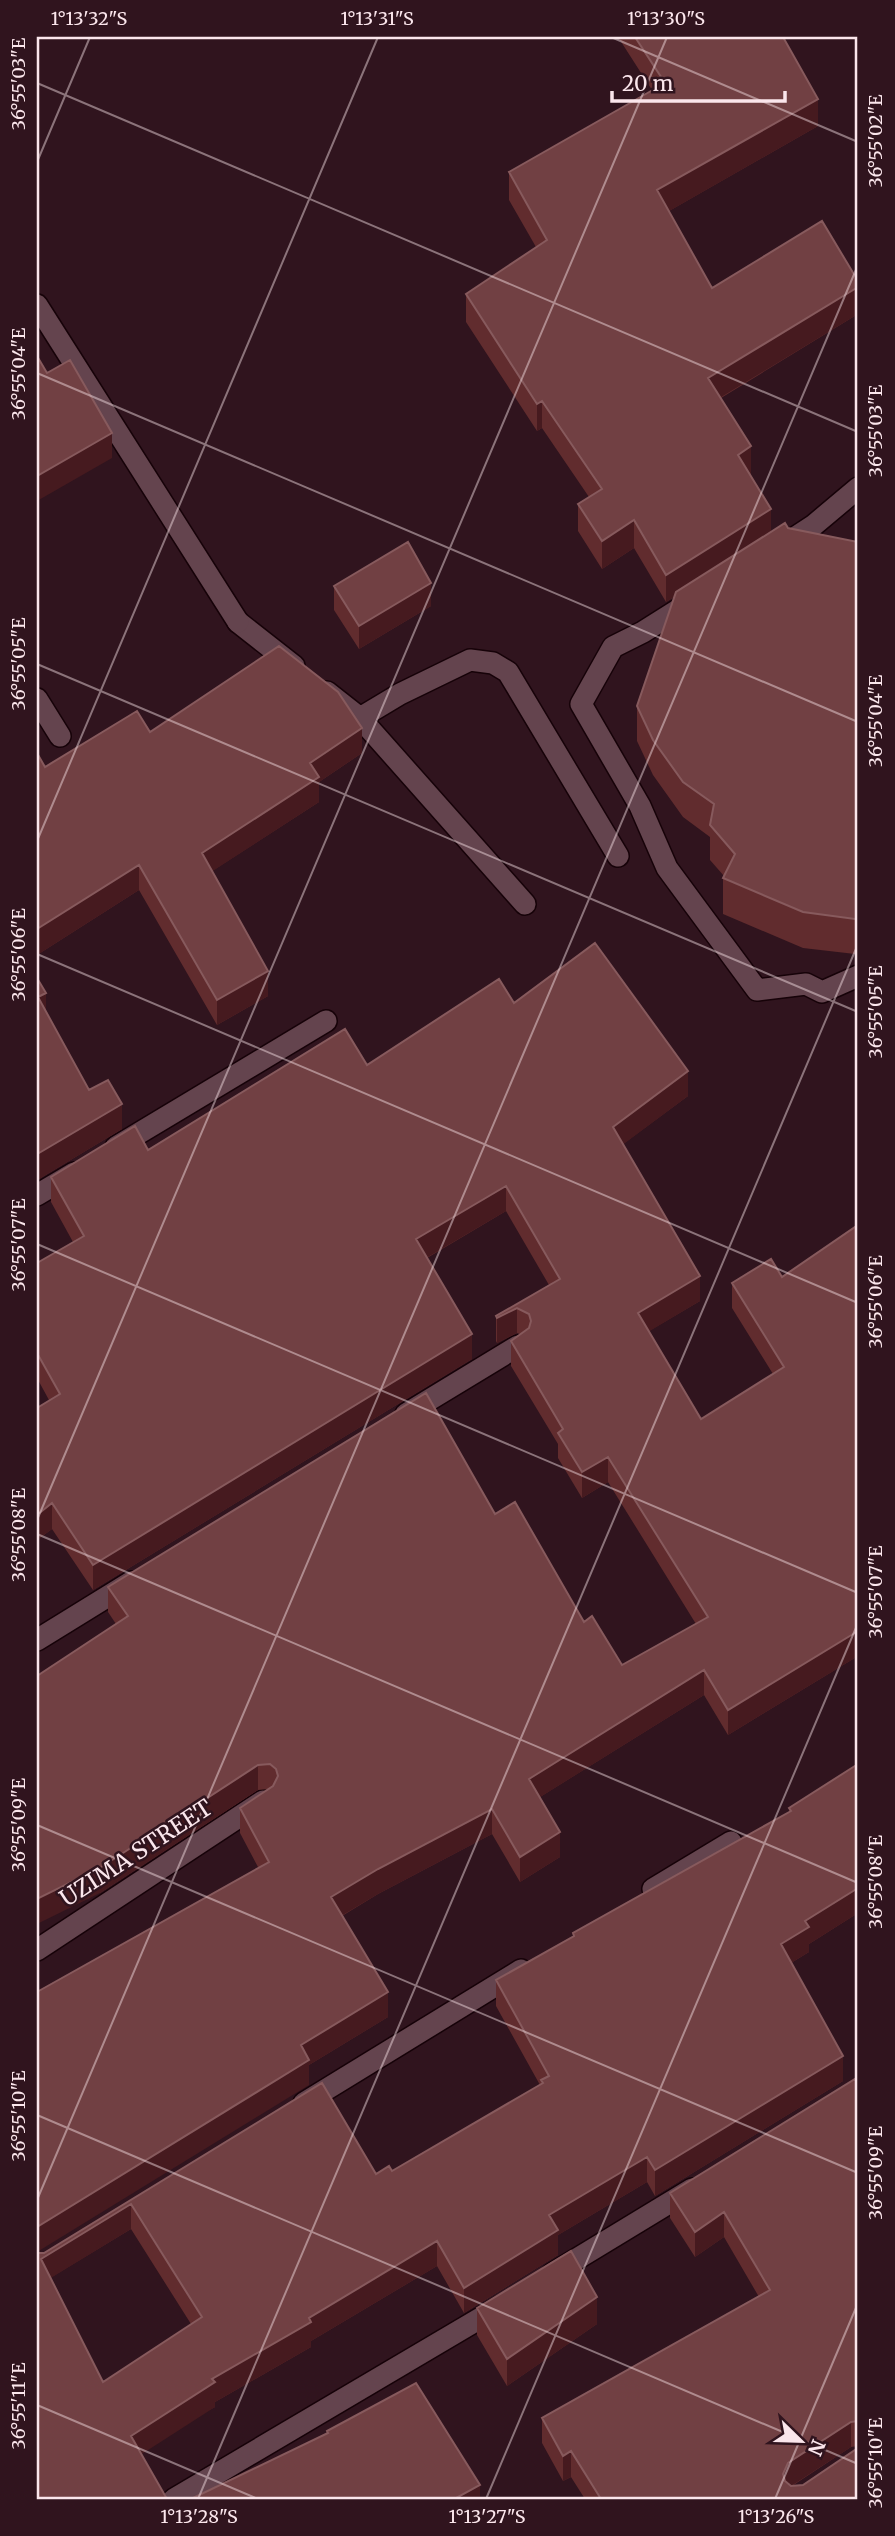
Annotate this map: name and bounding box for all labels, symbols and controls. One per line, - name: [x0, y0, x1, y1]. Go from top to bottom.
- text: 1°13'32"S: [51, 7, 128, 30]
- text: 1°13'31"S: [340, 7, 414, 30]
- text: 1°13'30"S: [627, 7, 705, 30]
- text: 36°55'03"E: [7, 37, 30, 130]
- scale bar: [612, 60, 785, 104]
- text: 20 m: [622, 70, 674, 97]
- text: 36°55'02"E: [864, 94, 887, 187]
- text: 36°55'04"E: [7, 327, 30, 420]
- text: 36°55'03"E: [864, 384, 887, 477]
- text: 36°55'05"E: [7, 617, 30, 710]
- text: 36°55'04"E: [864, 674, 887, 767]
- text: 36°55'06"E: [7, 908, 30, 1002]
- text: 36°55'05"E: [864, 965, 887, 1058]
- text: 36°55'07"E: [7, 1198, 30, 1292]
- text: 36°55'06"E: [864, 1255, 887, 1349]
- text: 36°55'08"E: [7, 1488, 30, 1582]
- text: 36°55'07"E: [864, 1545, 887, 1639]
- text: 36°55'09"E: [7, 1777, 30, 1872]
- street label: UZIMA STREET: [54, 1793, 217, 1913]
- text: 36°55'08"E: [864, 1835, 887, 1929]
- text: 36°55'10"E: [7, 2070, 30, 2161]
- text: 36°55'09"E: [864, 2125, 887, 2220]
- text: 36°55'11"E: [7, 2362, 30, 2449]
- north arrow: [766, 2406, 836, 2476]
- text: 36°55'10"E: [864, 2417, 887, 2508]
- text: N: [803, 2436, 831, 2459]
- text: 1°13'28"S: [160, 2505, 238, 2528]
- text: 1°13'27"S: [449, 2505, 526, 2528]
- text: 1°13'26"S: [738, 2505, 815, 2528]

